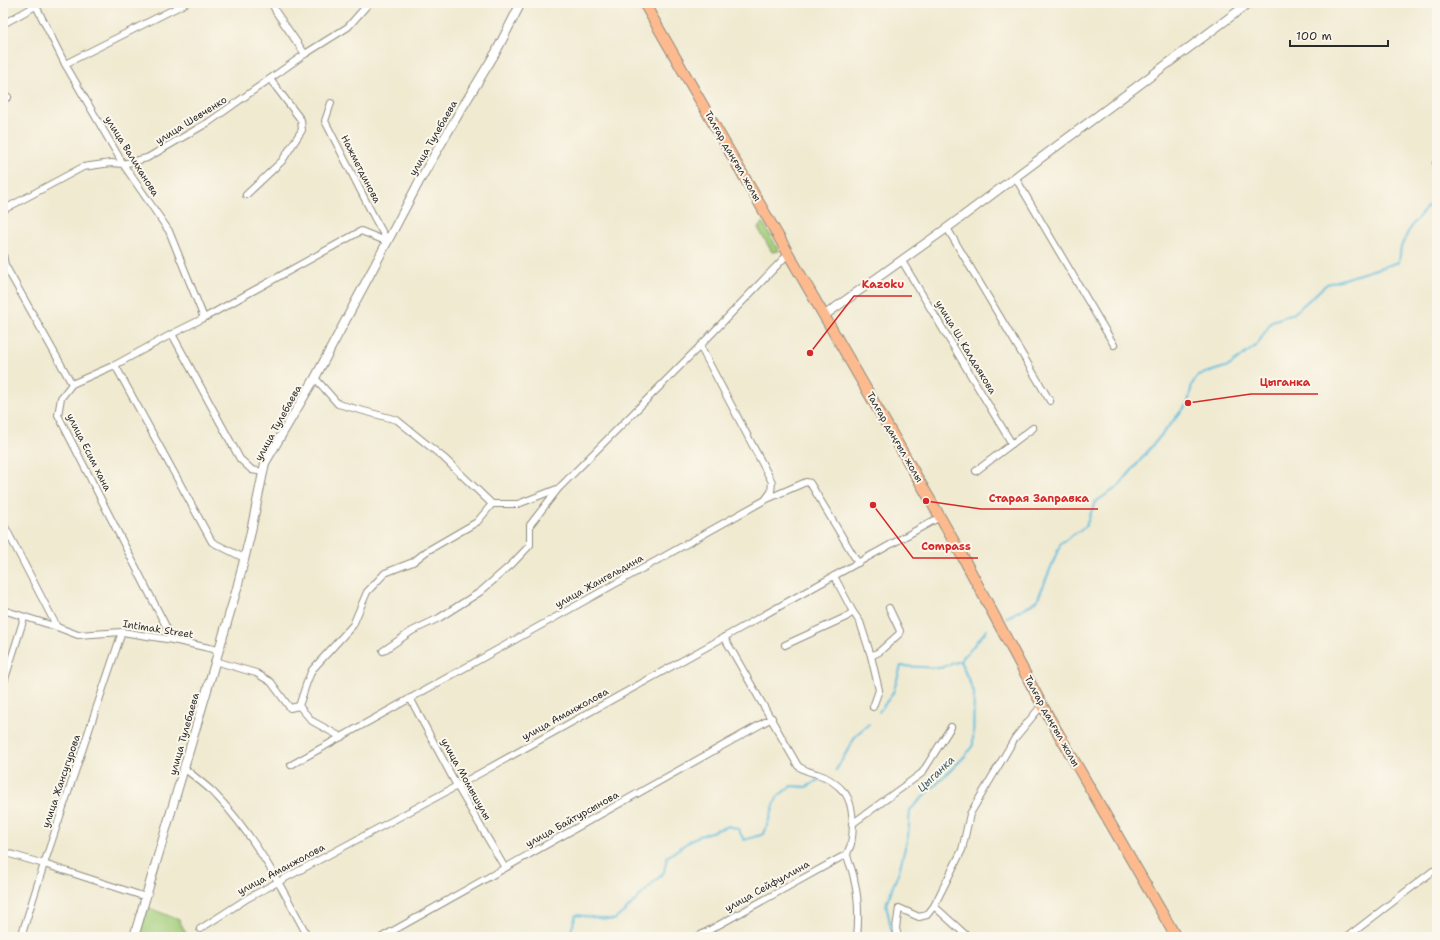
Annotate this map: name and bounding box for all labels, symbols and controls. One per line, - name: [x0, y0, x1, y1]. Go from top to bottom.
- scale bar: [1290, 22, 1388, 48]
- text: 100 m: [1296, 28, 1332, 44]
- street label: улица Шевченко: [153, 93, 229, 147]
- street label: улица Тулебаева: [406, 97, 460, 178]
- street label: Талғар даңғыл жолы: [702, 109, 764, 203]
- street label: улица Валиханова: [102, 113, 162, 199]
- street label: Нажметдинова: [338, 133, 384, 206]
- callout: Kazoku: [854, 273, 912, 296]
- text: Kazoku: [862, 277, 904, 292]
- street label: улица Ш. Калдаякова: [933, 298, 1000, 397]
- callout: Цыганка: [1251, 371, 1318, 394]
- text: Цыганка: [1260, 375, 1311, 390]
- street label: улица Тулебаева: [252, 382, 305, 463]
- street label: Талғар даңғыл жолы: [864, 390, 926, 484]
- street label: улица Есим хана: [64, 411, 115, 494]
- callout: Старая Заправка: [981, 486, 1098, 509]
- text: Старая Заправка: [989, 491, 1090, 506]
- callout: Compass: [913, 535, 978, 558]
- text: Compass: [921, 539, 971, 554]
- street label: улица Жангельдина: [553, 551, 646, 611]
- street label: Intimak Street: [122, 617, 194, 641]
- street label: Талғар даңғыл жолы: [1022, 673, 1082, 769]
- street label: улица Аманжолова: [519, 684, 611, 743]
- street label: улица Тулебаева: [166, 691, 202, 777]
- street label: улица Жансугурова: [39, 732, 83, 829]
- street label: улица Момышулы: [438, 736, 494, 822]
- water label: Цыганка: [914, 752, 958, 796]
- street label: улица Байтурсынова: [523, 788, 622, 850]
- street label: улица Аманжолова: [235, 840, 328, 898]
- street label: улица Сейфуллина: [722, 857, 812, 915]

